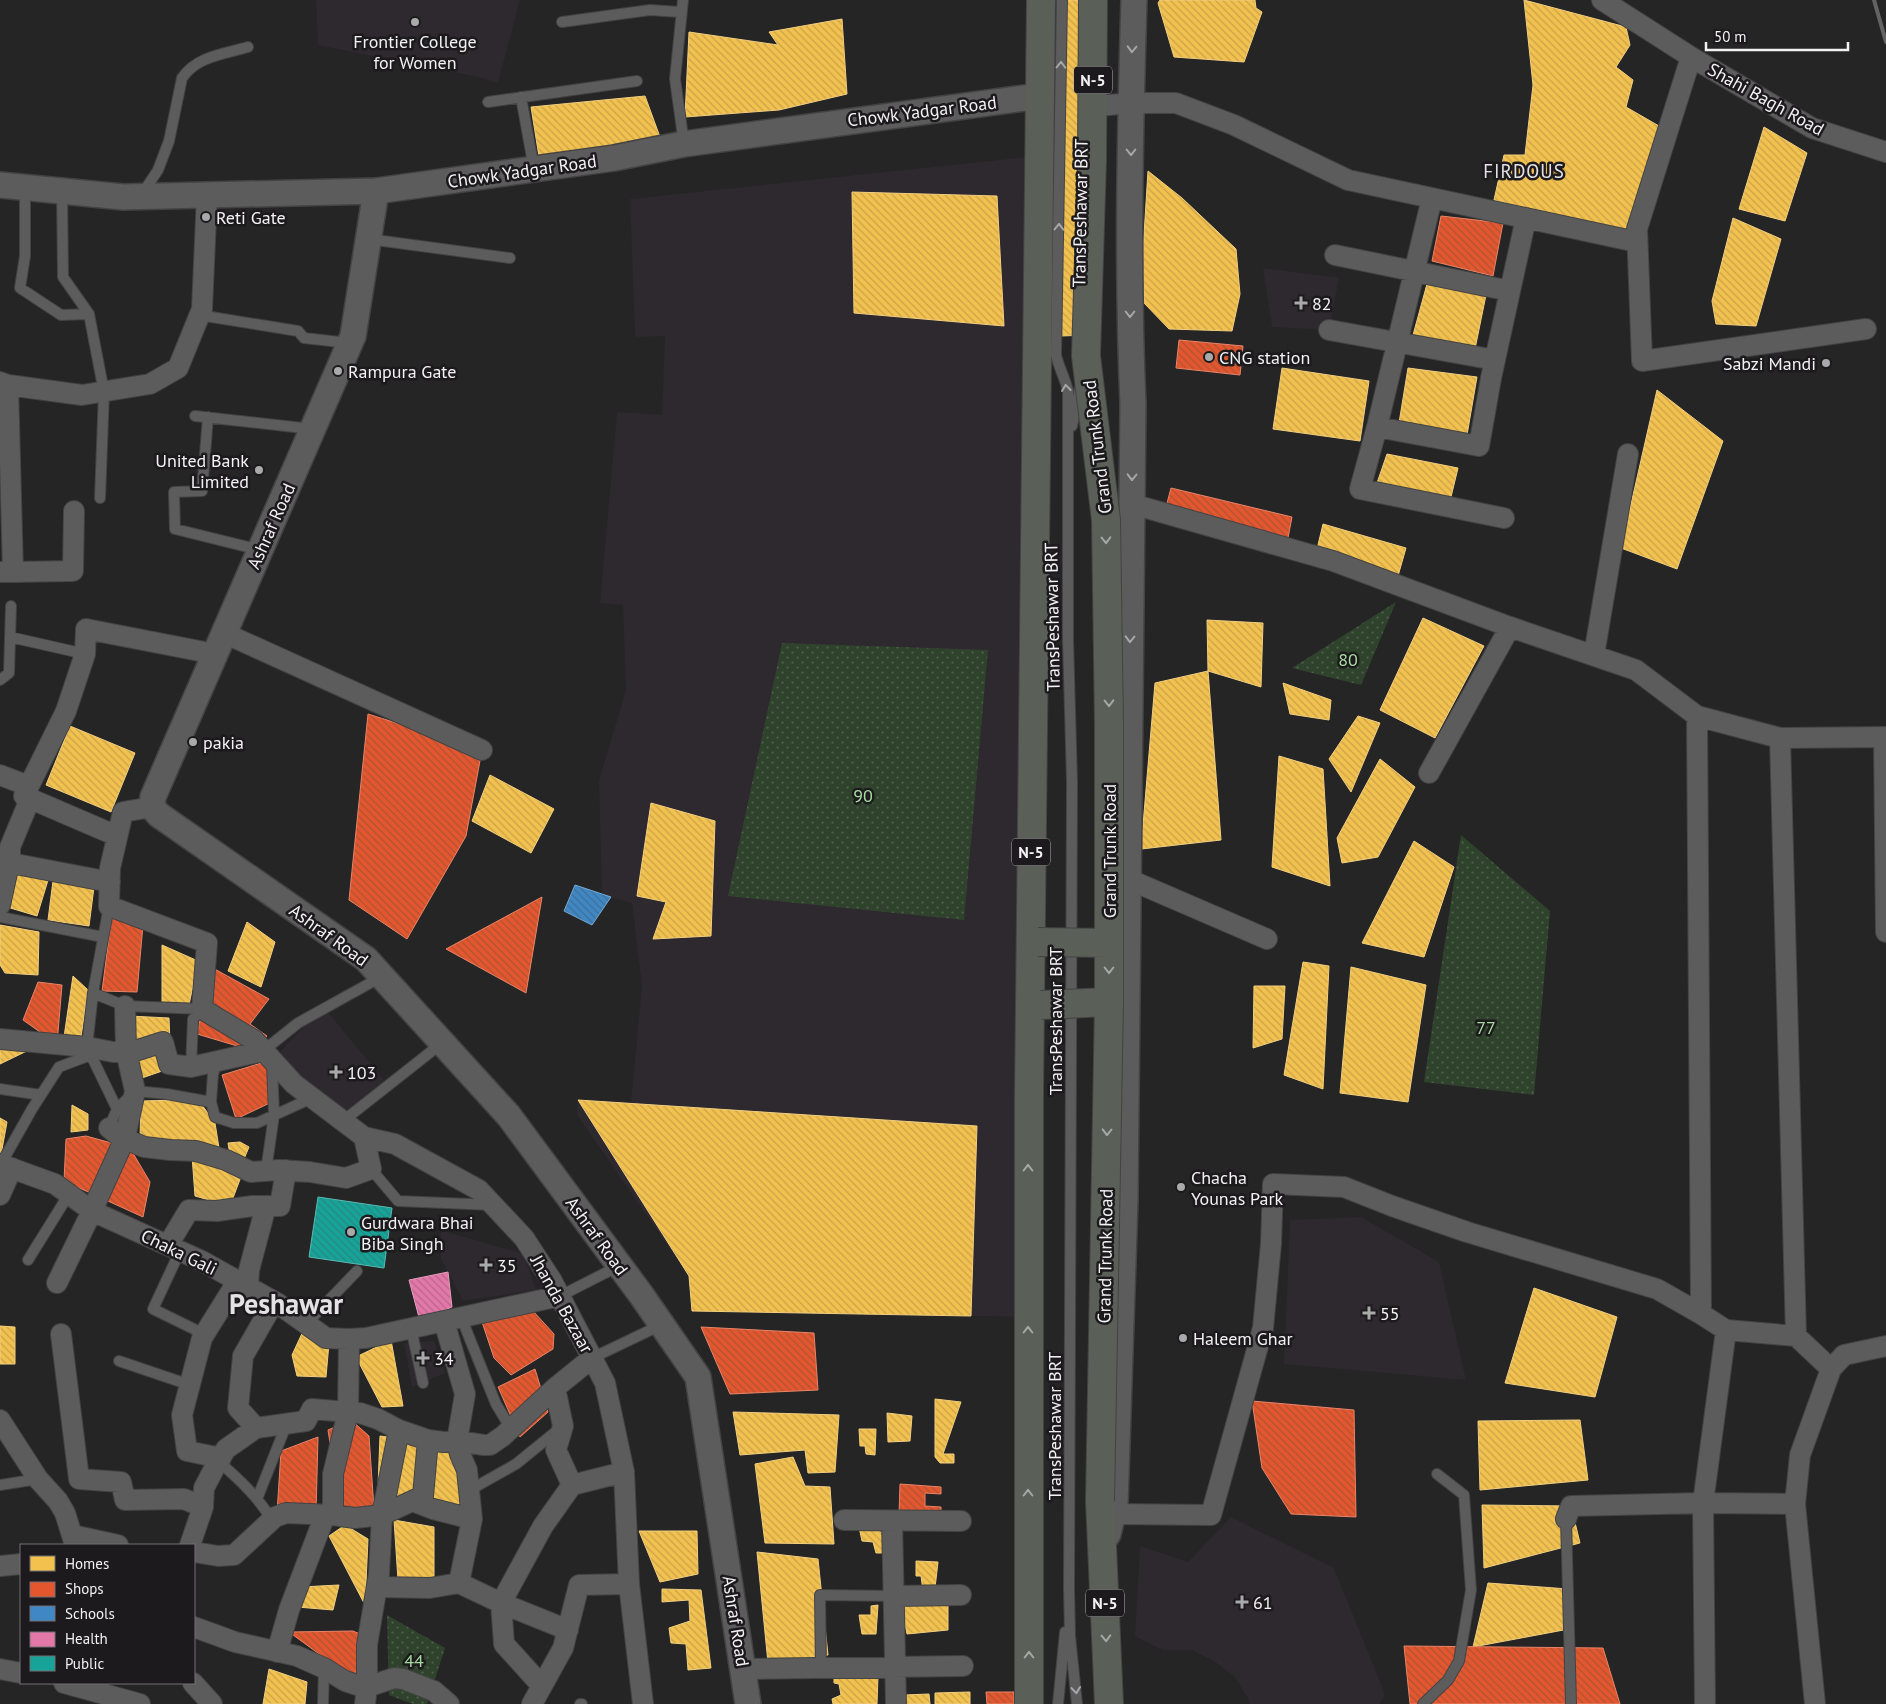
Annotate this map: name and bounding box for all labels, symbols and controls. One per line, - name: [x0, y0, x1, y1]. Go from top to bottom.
- marker: Frontier College for Women: [409, 16, 421, 28]
- scale bar: [1706, 20, 1848, 52]
- text: 50 m: [1714, 27, 1747, 46]
- place label: Frontier College for Women: [353, 30, 477, 74]
- one-way arrow: [1127, 45, 1138, 53]
- street label: Shahi Bagh Road: [1704, 58, 1828, 140]
- one-way arrow: [1056, 61, 1066, 68]
- road number: N-5: [1074, 66, 1112, 94]
- street label: Chowk Yadgar Road: [846, 90, 998, 132]
- street label: TransPeshawar BRT: [1067, 138, 1093, 288]
- one-way arrow: [1125, 148, 1136, 156]
- street label: Chowk Yadgar Road: [446, 149, 598, 193]
- district label: FIRDOUS: [1483, 159, 1565, 183]
- place label: Reti Gate: [216, 206, 286, 229]
- marker: Reti Gate: [200, 211, 212, 223]
- one-way arrow: [1053, 223, 1064, 231]
- place label: 82: [1312, 292, 1332, 315]
- marker: 82: [1294, 296, 1308, 310]
- one-way arrow: [1125, 310, 1135, 318]
- place label: CNG station: [1219, 346, 1310, 369]
- marker: CNG station: [1203, 351, 1215, 363]
- place label: Sabzi Mandi: [1723, 352, 1816, 375]
- marker: Sabzi Mandi: [1820, 357, 1832, 369]
- place label: Rampura Gate: [348, 360, 456, 383]
- marker: Rampura Gate: [332, 365, 344, 377]
- street label: Grand Trunk Road: [1077, 379, 1117, 515]
- one-way arrow: [1062, 383, 1072, 392]
- place label: United Bank Limited: [155, 449, 249, 493]
- marker: United Bank Limited: [253, 464, 265, 476]
- one-way arrow: [1127, 473, 1137, 481]
- street label: Ashraf Road: [242, 479, 300, 573]
- one-way arrow: [1101, 536, 1111, 544]
- street label: TransPeshawar BRT: [1039, 542, 1065, 692]
- one-way arrow: [1125, 636, 1135, 643]
- park label: 80: [1338, 648, 1358, 671]
- one-way arrow: [1104, 699, 1114, 707]
- place label: pakia: [203, 731, 244, 754]
- marker: pakia: [187, 736, 199, 748]
- park label: 90: [853, 784, 873, 807]
- street label: Grand Trunk Road: [1098, 784, 1121, 918]
- road number: N-5: [1012, 839, 1050, 866]
- street label: Ashraf Road: [285, 899, 373, 971]
- street label: TransPeshawar BRT: [1044, 947, 1067, 1095]
- one-way arrow: [1104, 966, 1114, 974]
- park label: 77: [1476, 1016, 1496, 1039]
- place label: 103: [347, 1061, 376, 1084]
- marker: 103: [329, 1065, 343, 1079]
- one-way arrow: [1102, 1129, 1112, 1137]
- one-way arrow: [1023, 1164, 1033, 1172]
- place label: Chacha Younas Park: [1191, 1166, 1284, 1210]
- marker: Chacha Younas Park: [1175, 1181, 1187, 1193]
- street label: Grand Trunk Road: [1092, 1189, 1118, 1323]
- street label: Ashraf Road: [561, 1192, 633, 1280]
- place label: Gurdwara Bhai Biba Singh: [361, 1211, 474, 1255]
- street label: Chaka Gali: [137, 1224, 221, 1280]
- marker: Gurdwara Bhai Biba Singh: [345, 1226, 357, 1238]
- street label: Jhanda Bazaar: [525, 1250, 598, 1357]
- place label: 35: [497, 1254, 517, 1277]
- marker: 35: [479, 1258, 493, 1272]
- district label: Peshawar: [229, 1285, 343, 1322]
- place label: 55: [1380, 1302, 1400, 1325]
- marker: 55: [1362, 1306, 1376, 1320]
- one-way arrow: [1023, 1326, 1033, 1334]
- place label: Haleem Ghar: [1193, 1327, 1293, 1350]
- marker: Haleem Ghar: [1177, 1332, 1189, 1344]
- place label: 34: [434, 1347, 454, 1370]
- marker: 34: [416, 1351, 430, 1365]
- street label: TransPeshawar BRT: [1043, 1352, 1066, 1500]
- one-way arrow: [1023, 1489, 1033, 1496]
- legend: [20, 1544, 195, 1684]
- text: Homes: [65, 1554, 109, 1573]
- street label: Ashraf Road: [717, 1574, 755, 1668]
- text: Shops: [65, 1579, 104, 1598]
- road number: N-5: [1086, 1590, 1124, 1616]
- place label: 61: [1253, 1591, 1273, 1614]
- marker: 61: [1235, 1595, 1249, 1609]
- text: Schools: [65, 1604, 115, 1623]
- text: Health: [65, 1629, 108, 1648]
- one-way arrow: [1101, 1634, 1111, 1642]
- park label: 44: [404, 1649, 424, 1672]
- one-way arrow: [1024, 1651, 1034, 1659]
- text: Public: [65, 1654, 104, 1673]
- one-way arrow: [1070, 1686, 1081, 1694]

